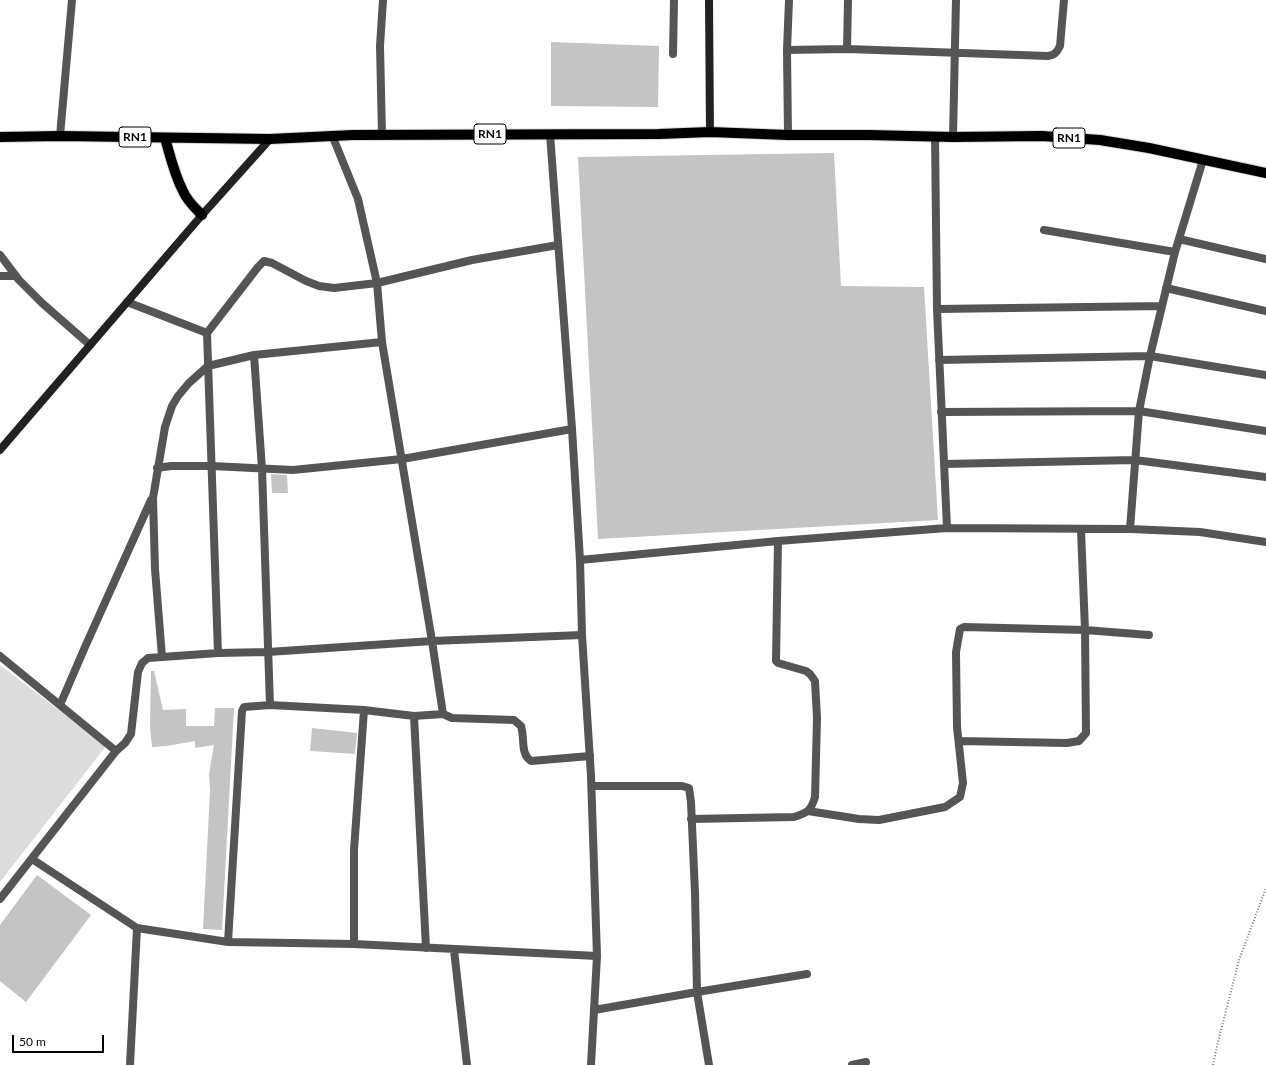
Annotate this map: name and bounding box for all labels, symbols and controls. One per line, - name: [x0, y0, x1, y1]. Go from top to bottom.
- road number: RN1: [474, 124, 506, 144]
- road number: RN1: [119, 127, 151, 147]
- road number: RN1: [1053, 128, 1085, 148]
- scale bar: [14, 1027, 106, 1053]
- text: 50 m: [19, 1034, 46, 1049]

